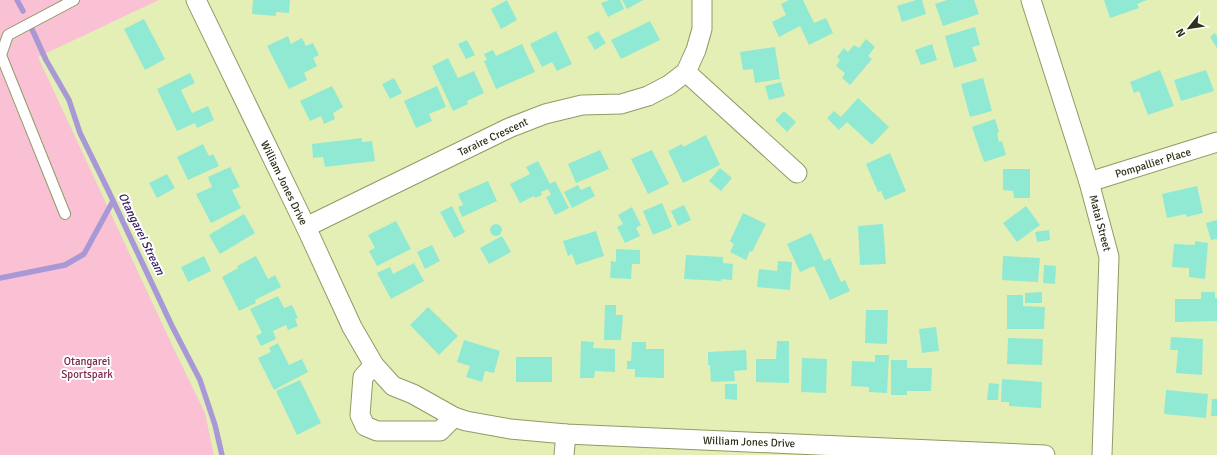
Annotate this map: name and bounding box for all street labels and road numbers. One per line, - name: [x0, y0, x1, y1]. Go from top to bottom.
- street label: Taraire Crescent: [456, 115, 530, 159]
- street label: William Jones Drive: [258, 139, 310, 227]
- street label: Pompallier Place: [1113, 145, 1193, 181]
- street label: Matai Street: [1086, 193, 1114, 253]
- street label: William Jones Drive: [703, 434, 795, 450]

